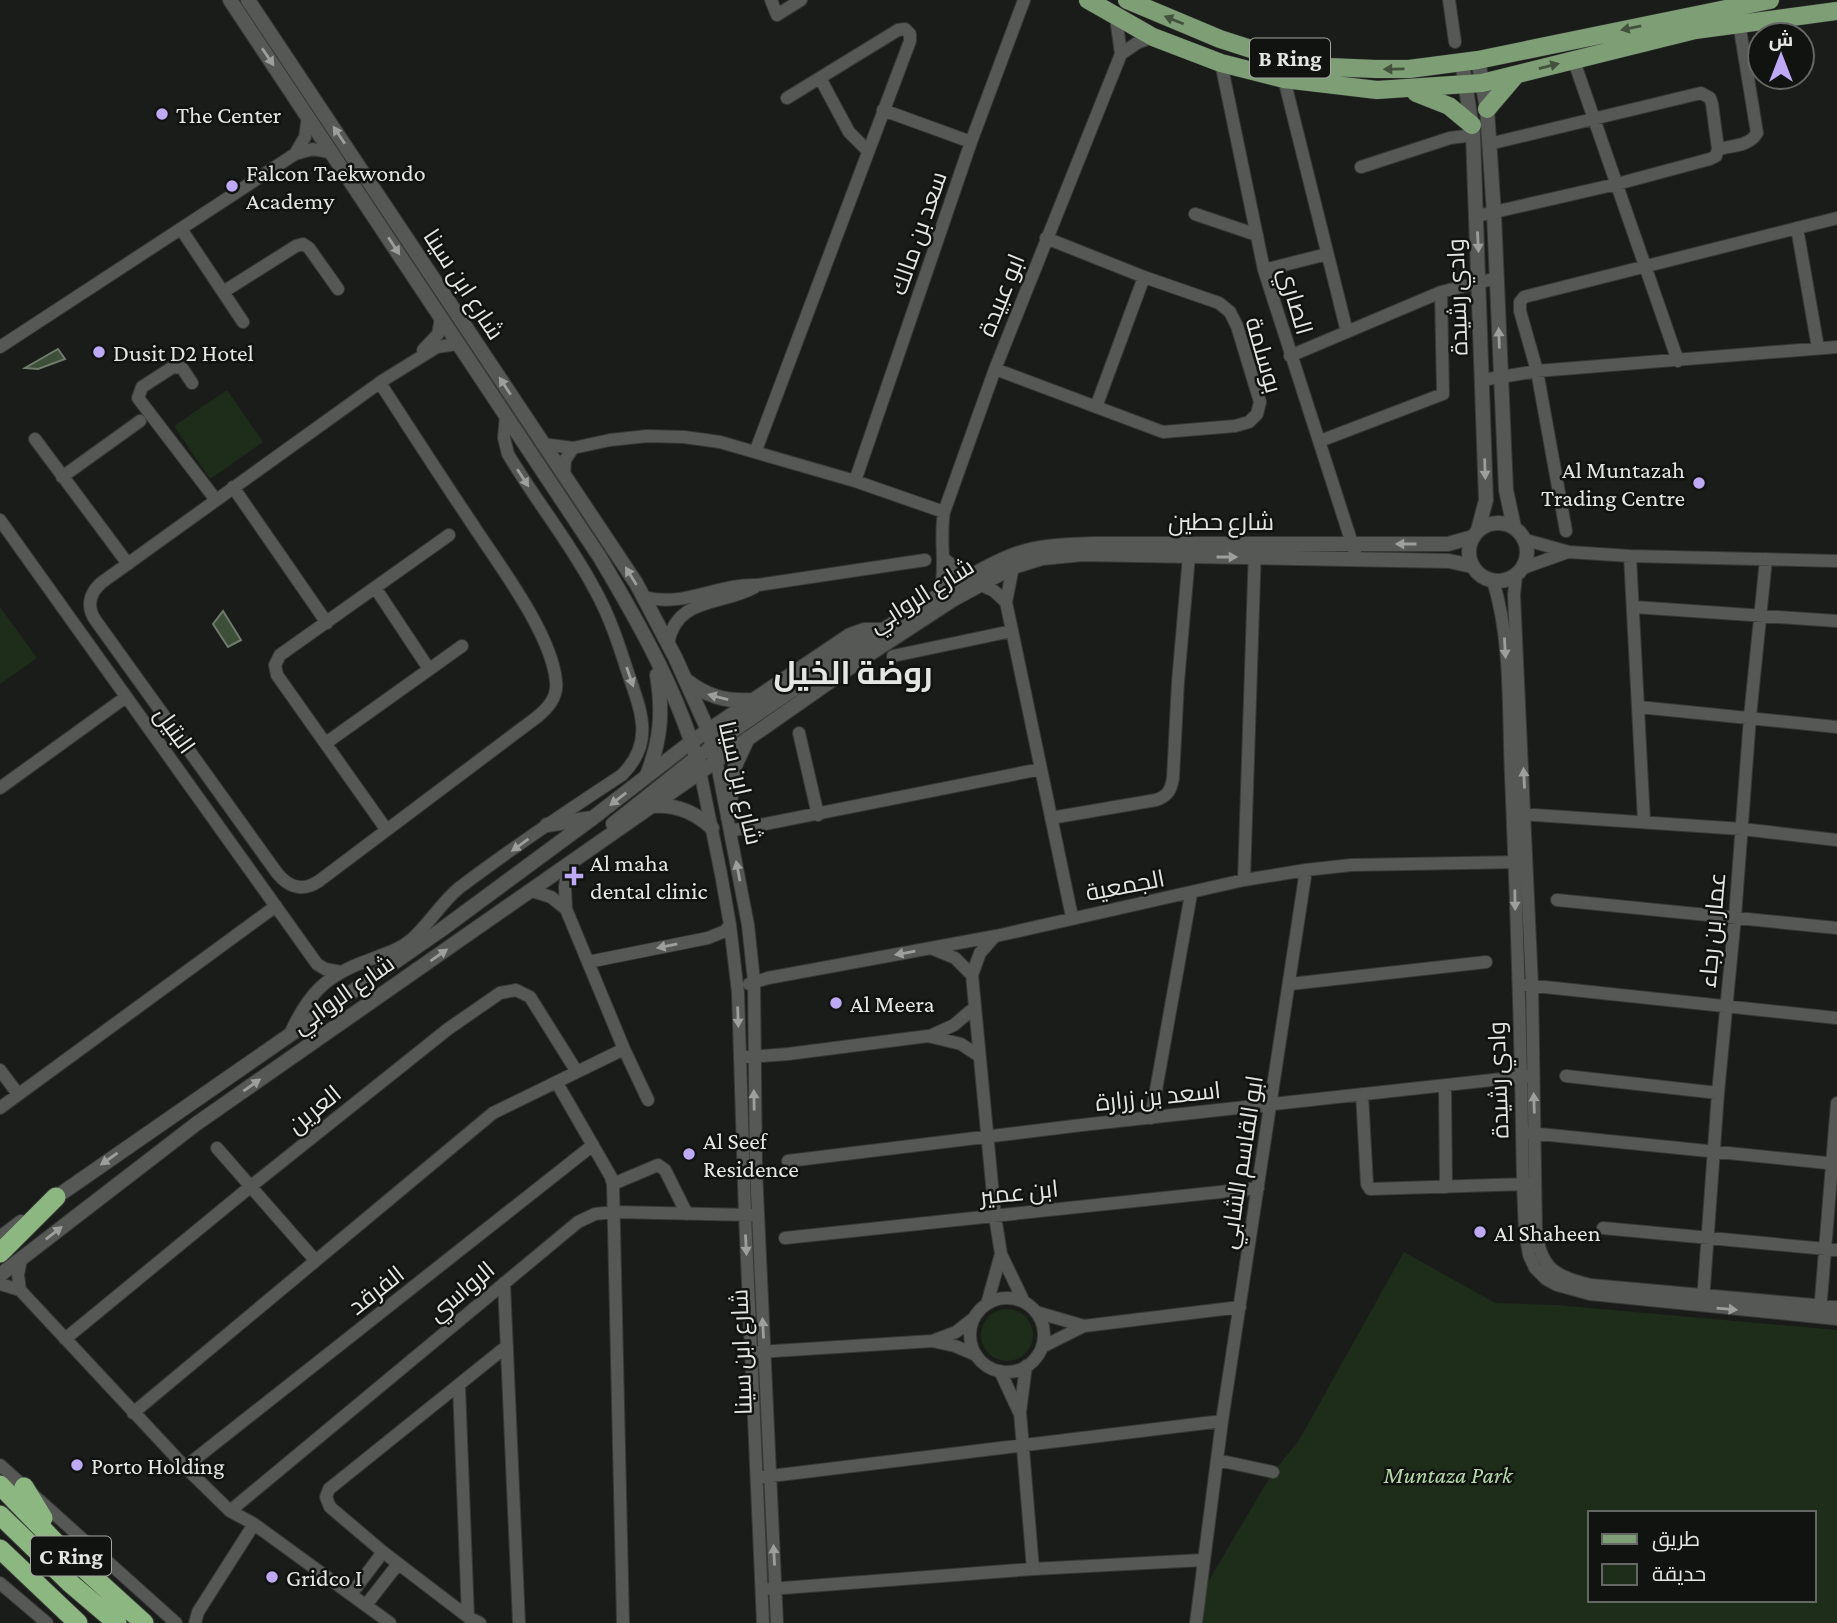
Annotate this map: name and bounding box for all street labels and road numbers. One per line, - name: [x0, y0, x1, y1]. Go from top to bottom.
- road number: B Ring: [1250, 39, 1330, 78]
- street label: سعد بن مالك: [884, 168, 953, 299]
- street label: شارع ابن سينا: [416, 224, 510, 346]
- street label: وادي رشيدة: [1441, 238, 1478, 356]
- street label: ابو عبيدة: [972, 250, 1030, 340]
- street label: الصاري: [1269, 264, 1318, 339]
- street label: بوسلمة: [1240, 314, 1288, 396]
- street label: شارع حطين: [1168, 508, 1274, 538]
- street label: شارع الروابي: [864, 552, 982, 643]
- street label: البتيل: [148, 701, 201, 759]
- street label: شارع ابن سينا: [711, 718, 768, 848]
- street label: الجمعية: [1083, 864, 1167, 906]
- street label: عمار بن رجاء: [1694, 871, 1731, 989]
- street label: شارع الروابي: [287, 949, 403, 1044]
- street label: وادي رشيدة: [1482, 1021, 1519, 1139]
- street label: ابو القاسم الشابي: [1214, 1073, 1274, 1252]
- street label: اسعد بن زرارة: [1094, 1076, 1222, 1117]
- street label: العرين: [282, 1079, 347, 1139]
- street label: ابن عمير: [976, 1174, 1060, 1211]
- street label: الرواسي: [422, 1255, 503, 1330]
- street label: الفرقد: [343, 1260, 409, 1320]
- street label: شارع ابن سينا: [725, 1288, 760, 1416]
- road number: C Ring: [31, 1536, 111, 1576]

